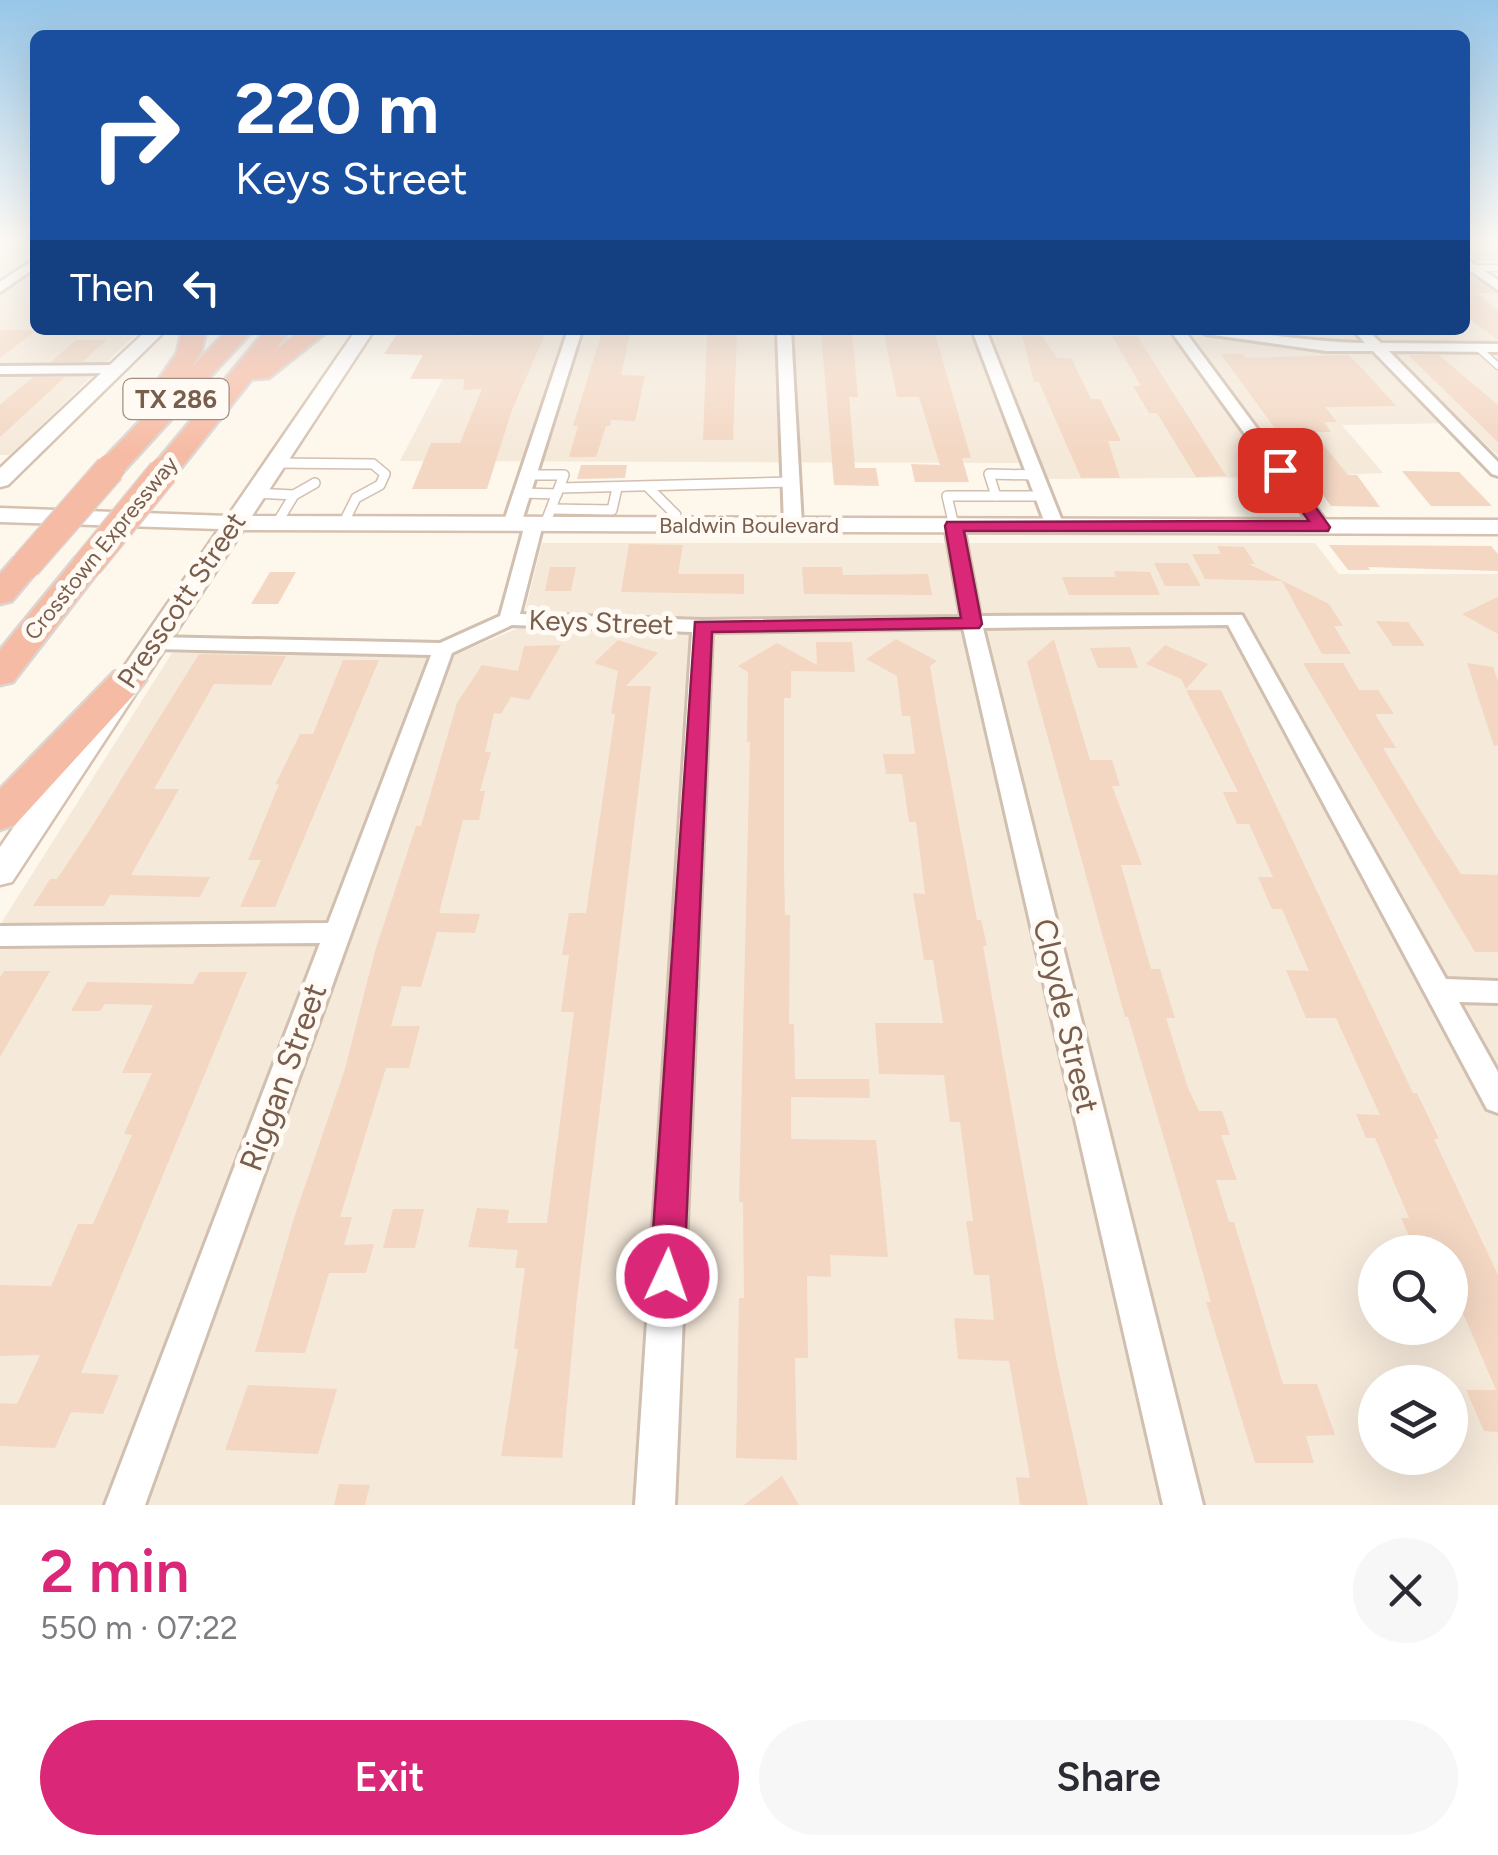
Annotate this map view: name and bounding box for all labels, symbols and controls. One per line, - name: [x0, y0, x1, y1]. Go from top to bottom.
- text: 220 m: [235, 66, 439, 151]
- icon: right: [70, 70, 200, 200]
- text: Keys Street: [235, 151, 468, 205]
- icon: left: [174, 260, 229, 315]
- text: Then: [70, 265, 154, 311]
- road number: TX 286: [124, 379, 228, 419]
- pin: [1238, 428, 1323, 513]
- icon: arrive: [1253, 443, 1308, 498]
- street label: Crosstown Expressway: [19, 450, 184, 645]
- street label: Presscott Street: [110, 506, 252, 694]
- street label: Baldwin Boulevard: [659, 512, 839, 539]
- street label: Keys Street: [528, 602, 674, 642]
- street label: Cloyde Street: [1025, 915, 1107, 1117]
- street label: Riggan Street: [232, 978, 334, 1176]
- position arrow: [615, 1224, 719, 1328]
- map controls: [1358, 1235, 1468, 1475]
- button: search: [1358, 1235, 1468, 1345]
- button: layers: [1358, 1365, 1468, 1475]
- text: 2 min: [40, 1535, 189, 1607]
- button: close: [1353, 1538, 1458, 1643]
- text: 550 m · 07:22: [40, 1609, 238, 1647]
- button: Exit: [40, 1720, 739, 1835]
- button: Share: [759, 1720, 1458, 1835]

